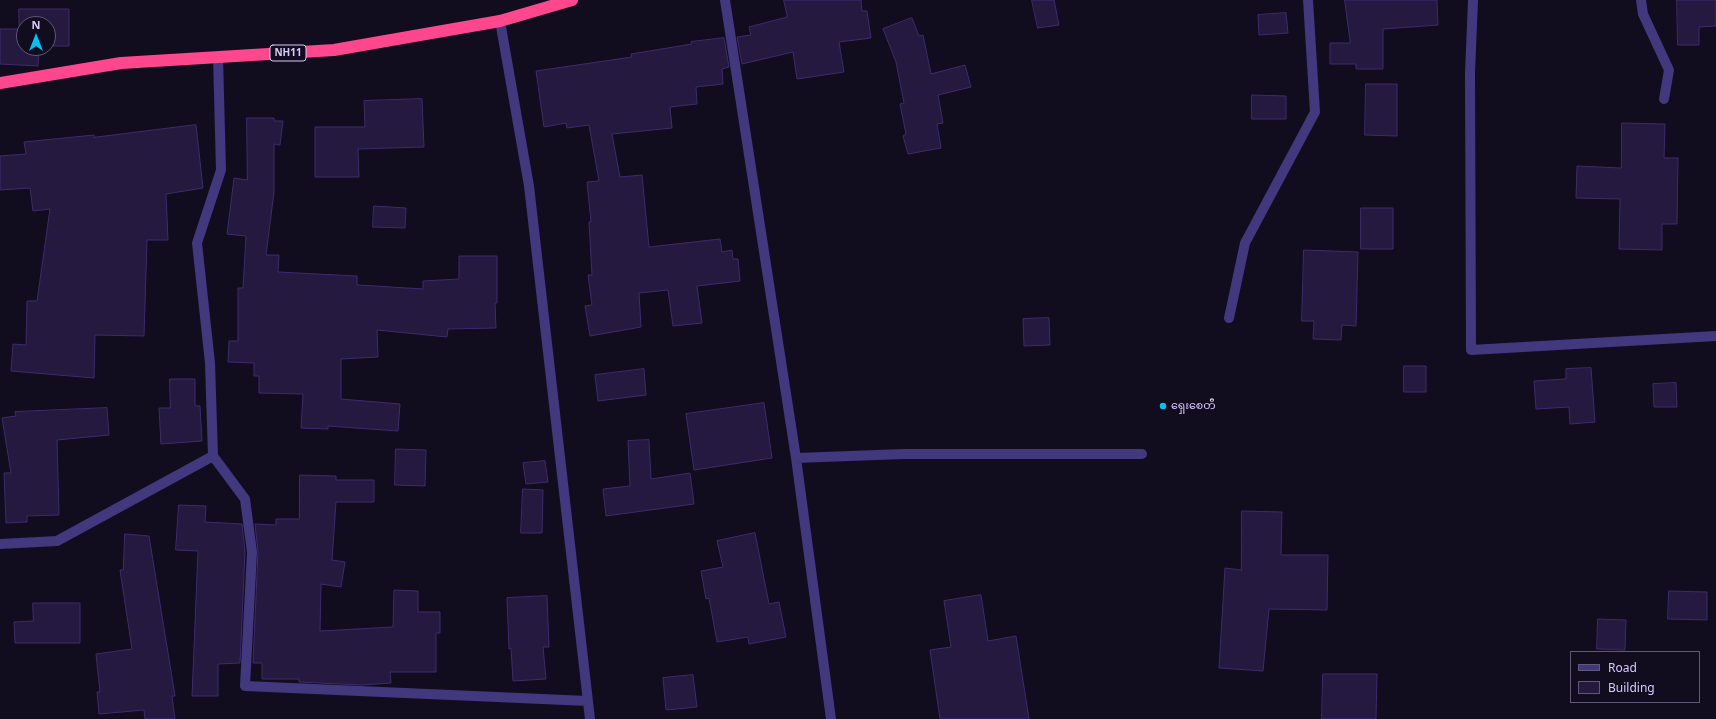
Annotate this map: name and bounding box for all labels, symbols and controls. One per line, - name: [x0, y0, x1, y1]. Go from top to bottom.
- north arrow: [16, 16, 56, 56]
- text: N: [32, 17, 40, 32]
- road number: NH11: [270, 45, 306, 61]
- place label: ရှေးစေတီ: [1171, 399, 1216, 413]
- marker: ရှေးစေတီ: [1158, 401, 1168, 411]
- legend: [1570, 651, 1700, 703]
- text: Road: [1608, 659, 1637, 676]
- text: Building: [1608, 679, 1655, 696]

